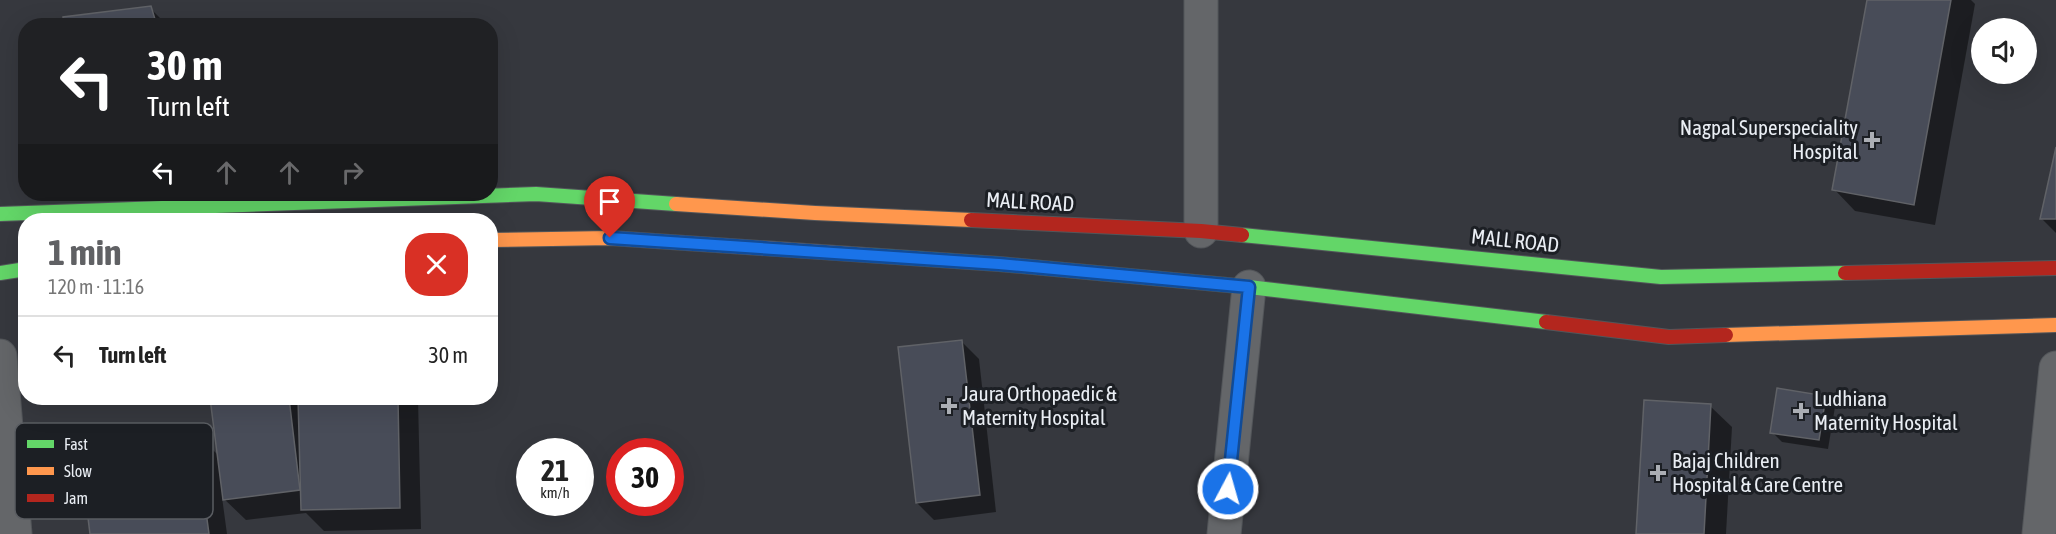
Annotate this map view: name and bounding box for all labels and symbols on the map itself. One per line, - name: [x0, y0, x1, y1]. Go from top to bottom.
- place label: Nagpal Superspeciality Hospital: [1680, 115, 1858, 163]
- marker: Nagpal Superspeciality Hospital: [1863, 131, 1881, 149]
- pin: [584, 176, 635, 238]
- street label: MALL ROAD: [985, 187, 1075, 215]
- street label: MALL ROAD: [1470, 223, 1560, 257]
- place label: Jaura Orthopaedic & Maternity Hospital: [962, 381, 1117, 429]
- place label: Ludhiana Maternity Hospital: [1814, 386, 1958, 434]
- marker: Jaura Orthopaedic & Maternity Hospital: [940, 397, 958, 415]
- marker: Ludhiana Maternity Hospital: [1792, 402, 1810, 420]
- legend: [15, 423, 213, 519]
- text: Fast: [64, 435, 88, 453]
- speed limit sign: 30: [606, 438, 684, 516]
- place label: Bajaj Children Hospital & Care Centre: [1672, 448, 1843, 496]
- position arrow: [1196, 457, 1260, 521]
- text: Slow: [64, 462, 92, 480]
- marker: Bajaj Children Hospital & Care Centre: [1649, 464, 1667, 482]
- text: Jam: [64, 489, 88, 507]

